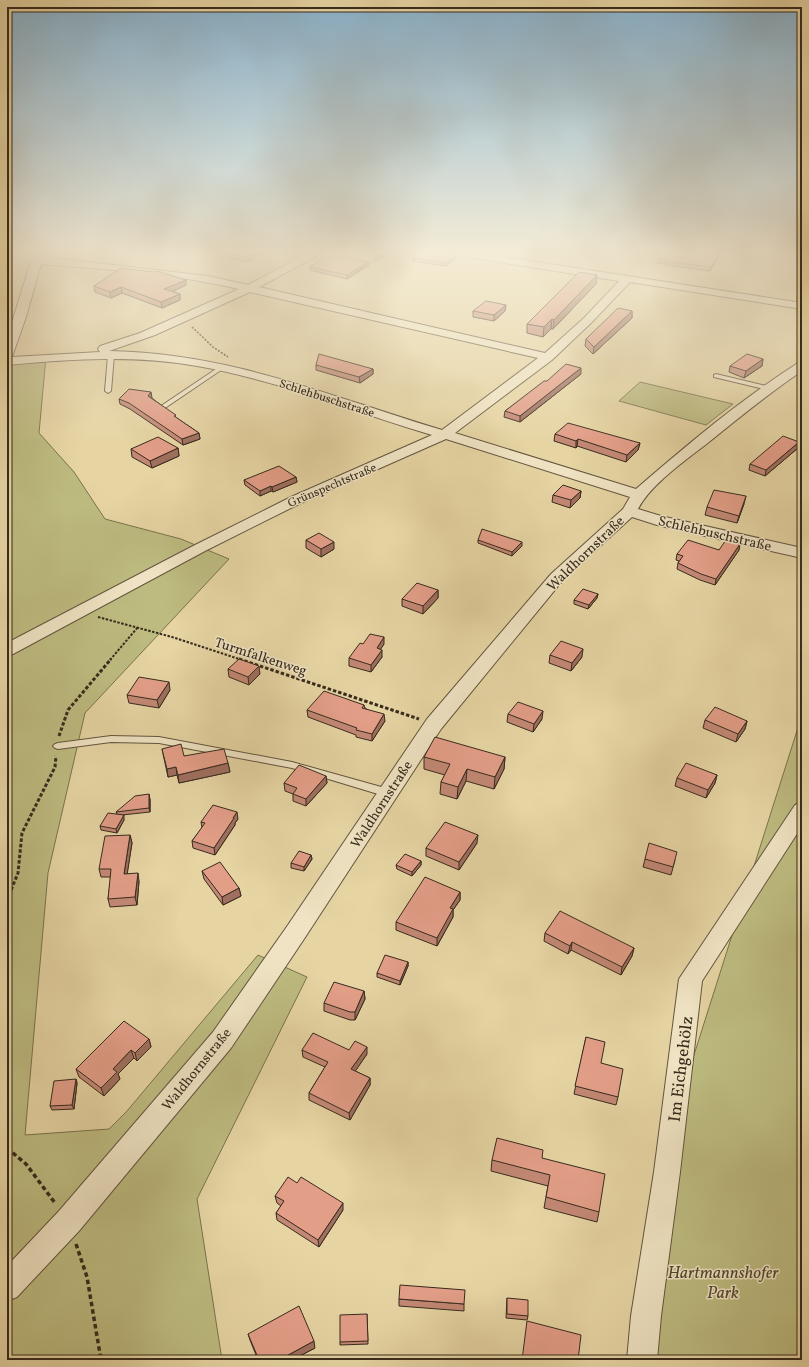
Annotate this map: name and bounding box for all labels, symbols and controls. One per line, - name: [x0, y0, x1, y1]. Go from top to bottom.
- street label: Schlehbuschstraße: [277, 376, 377, 422]
- street label: Grünspechtstraße: [286, 460, 380, 512]
- street label: Waldhornstraße: [543, 512, 629, 596]
- street label: Schlehbuschstraße: [656, 512, 774, 557]
- street label: Turmfalkenweg: [212, 634, 309, 681]
- street label: Waldhornstraße: [347, 757, 418, 852]
- street label: Im Eichgehölz: [664, 1015, 699, 1123]
- street label: Waldhornstraße: [158, 1024, 237, 1115]
- park label: Hartmannshofer Park: [667, 1262, 779, 1305]

